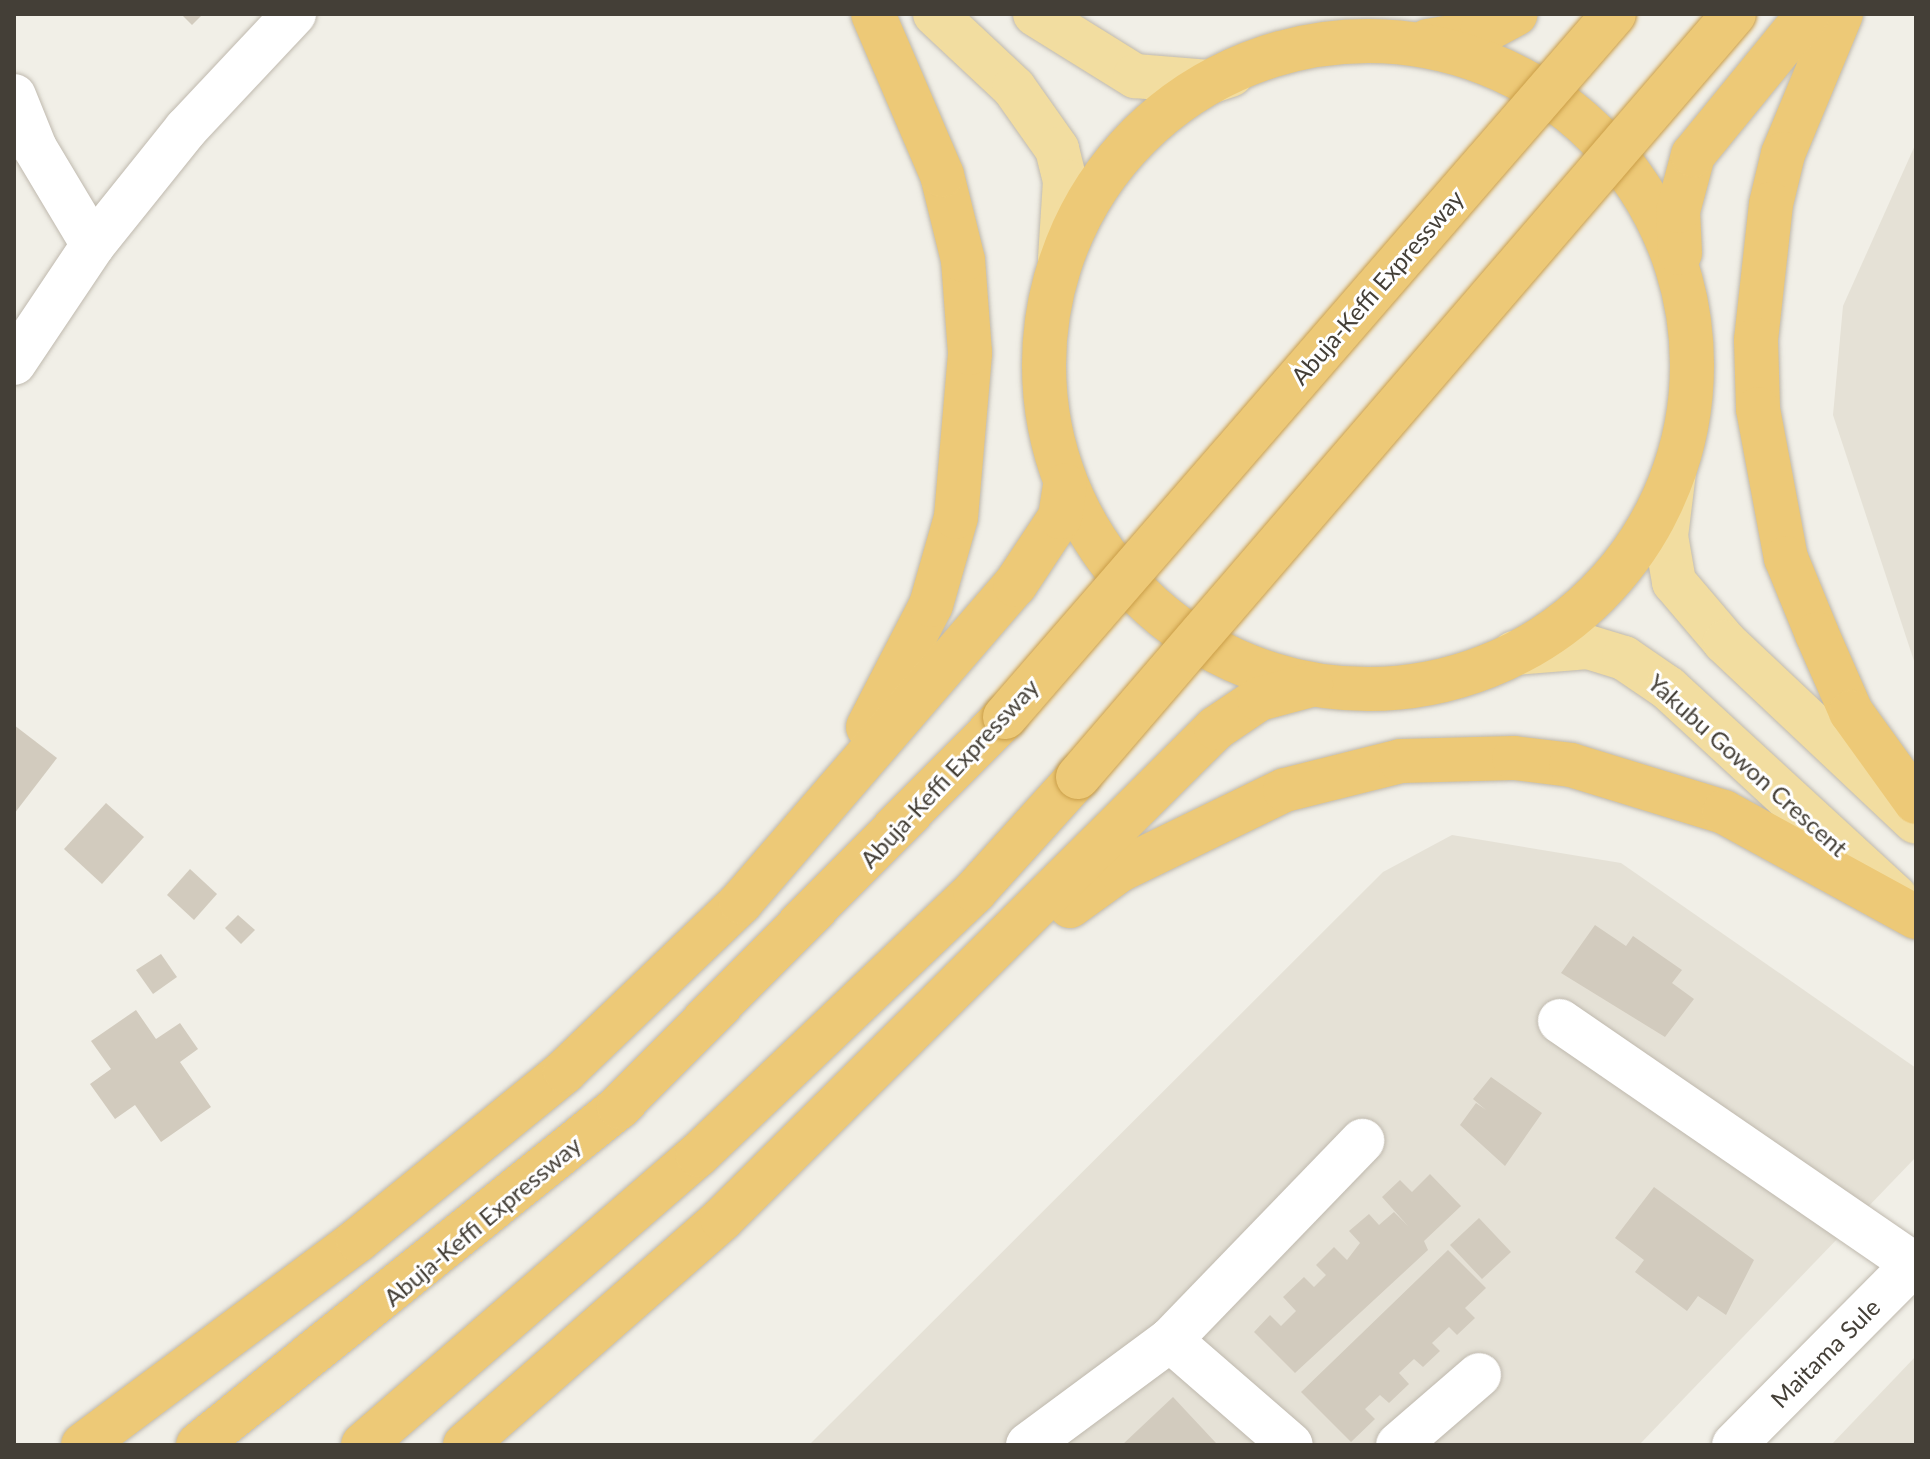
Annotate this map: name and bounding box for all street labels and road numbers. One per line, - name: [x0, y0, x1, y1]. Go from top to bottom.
- street label: Abuja-Keffi Expressway: [1285, 184, 1469, 390]
- street label: Yakubu Gowon Crescent: [1642, 668, 1854, 862]
- street label: Abuja-Keffi Expressway: [854, 672, 1044, 874]
- street label: Abuja-Keffi Expressway: [378, 1130, 586, 1312]
- street label: Maitama Sule: [1764, 1292, 1886, 1414]

